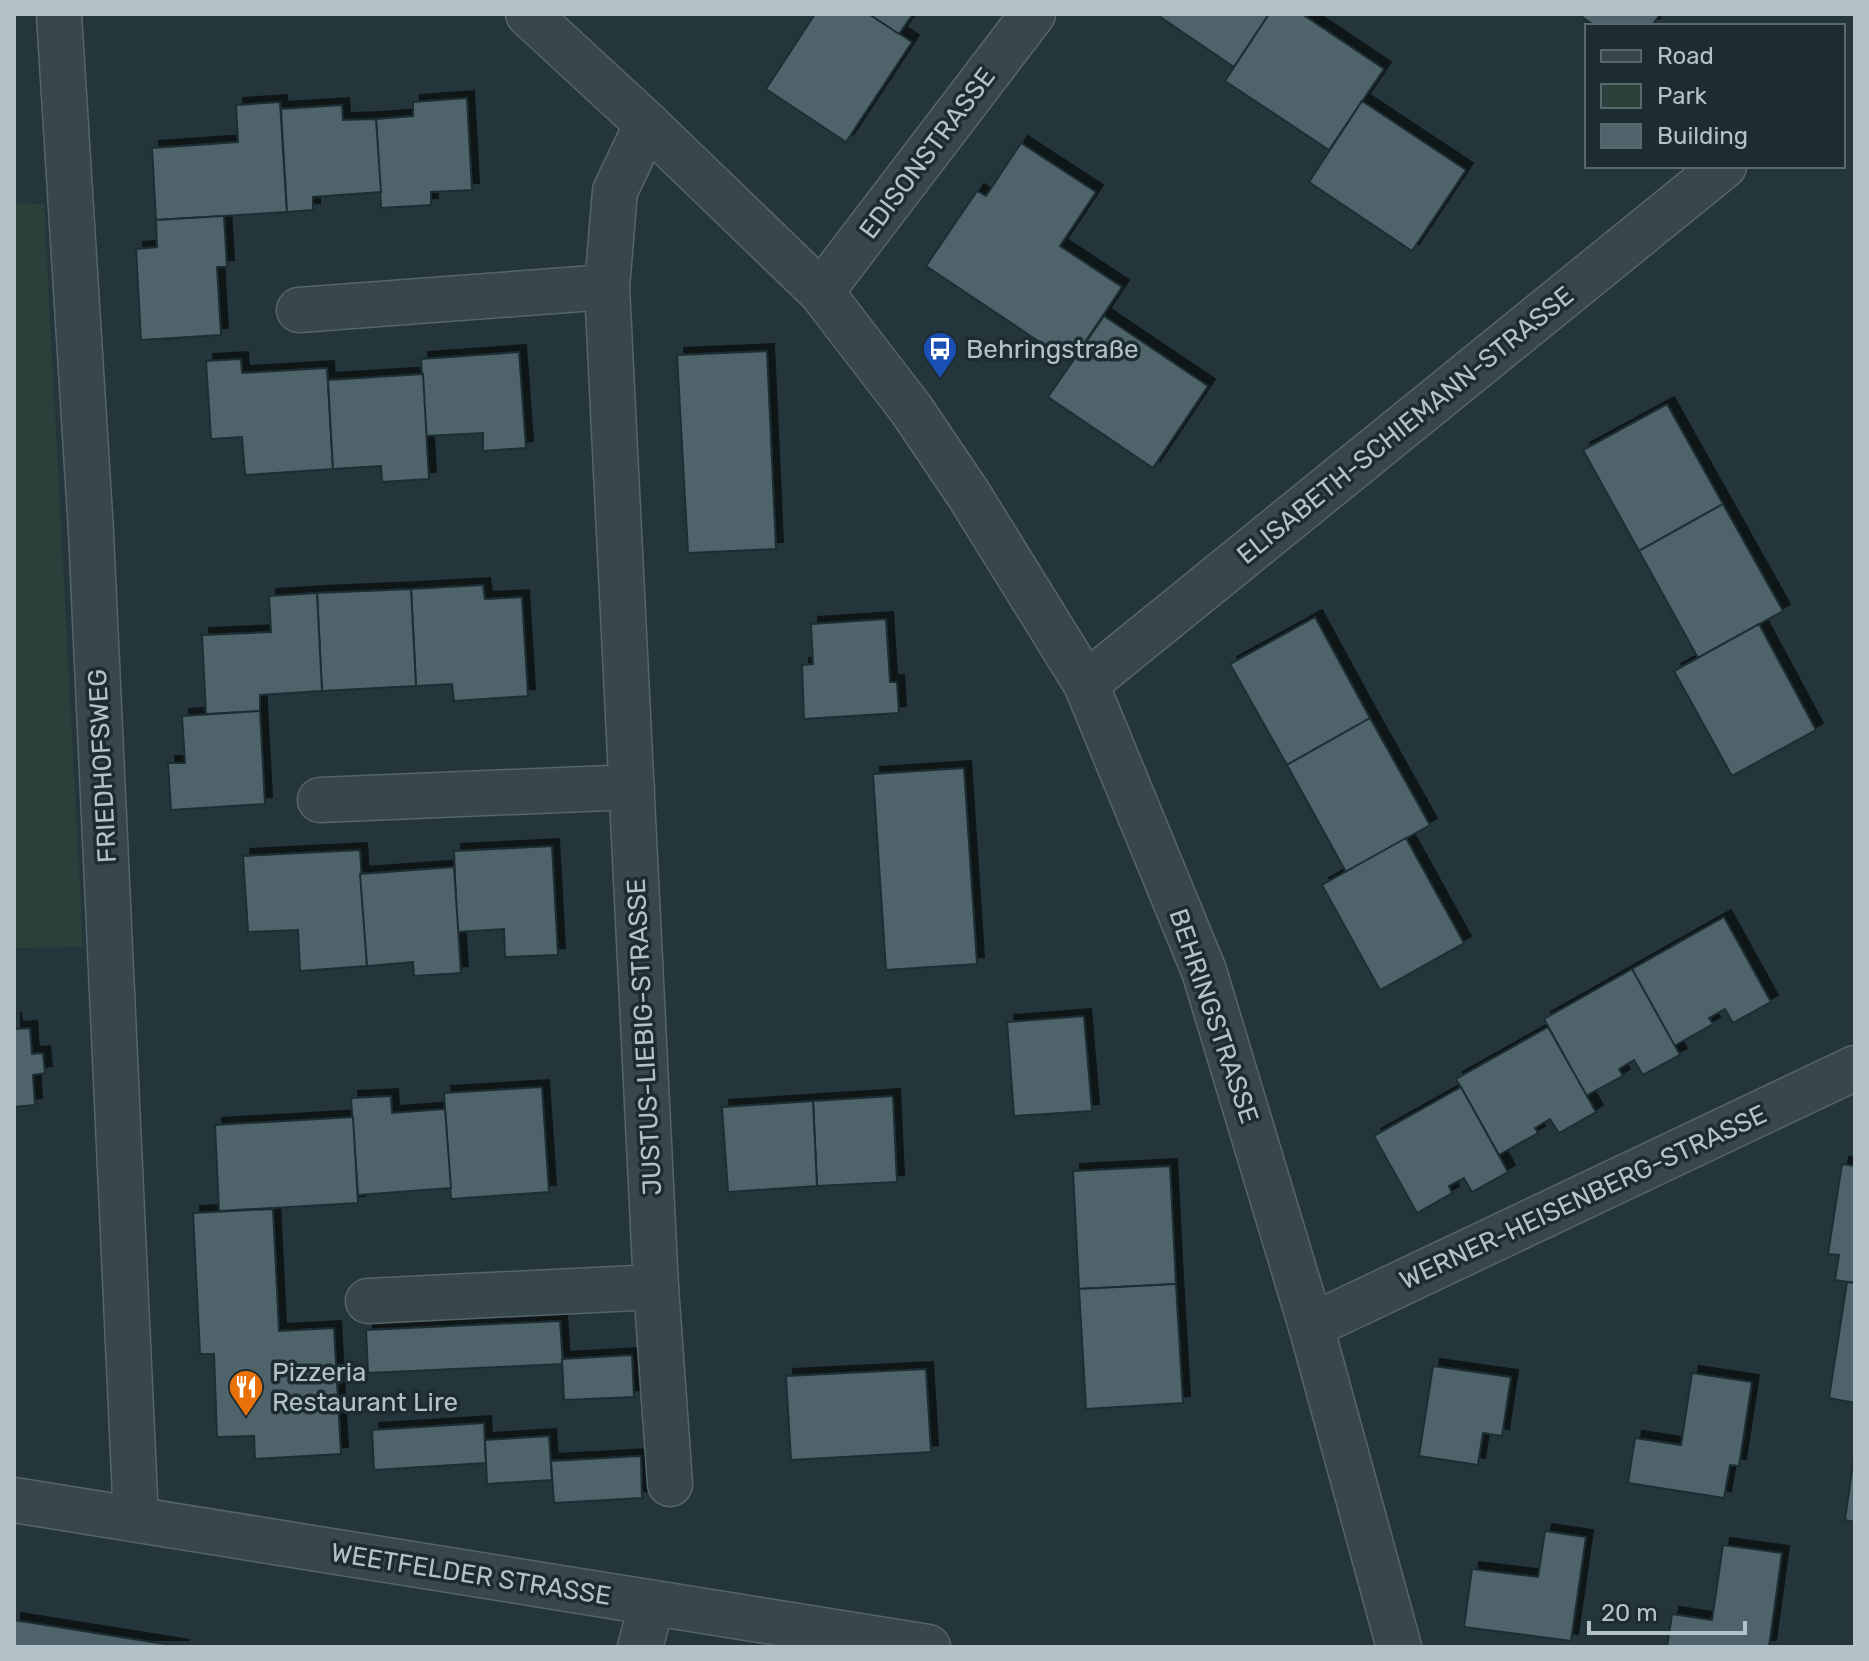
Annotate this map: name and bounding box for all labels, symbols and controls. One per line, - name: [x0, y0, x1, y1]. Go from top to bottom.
- legend: [1585, 24, 1845, 168]
- text: Road: [1657, 42, 1714, 70]
- street label: EDISONSTRASSE: [853, 62, 1002, 245]
- text: Park: [1657, 82, 1708, 110]
- text: Building: [1657, 122, 1748, 150]
- street label: ELISABETH-SCHIEMANN-STRASSE: [1231, 280, 1580, 571]
- bus stop icon: Behringstraße: [921, 330, 959, 380]
- place label: Behringstraße: [966, 334, 1139, 365]
- street label: FRIEDHOFSWEG: [82, 668, 123, 864]
- street label: JUSTUS-LIEBIG-STRASSE: [621, 878, 668, 1196]
- street label: BEHRINGSTRASSE: [1162, 905, 1265, 1128]
- street label: WERNER-HEISENBERG-STRASSE: [1395, 1099, 1771, 1296]
- place label: Pizzeria Restaurant Lire: [272, 1357, 458, 1418]
- restaurant icon: Pizzeria Restaurant Lire: [227, 1368, 265, 1418]
- street label: WEETFELDER STRASSE: [329, 1537, 613, 1612]
- scale bar: [1589, 1585, 1745, 1635]
- text: 20 m: [1601, 1599, 1658, 1627]

